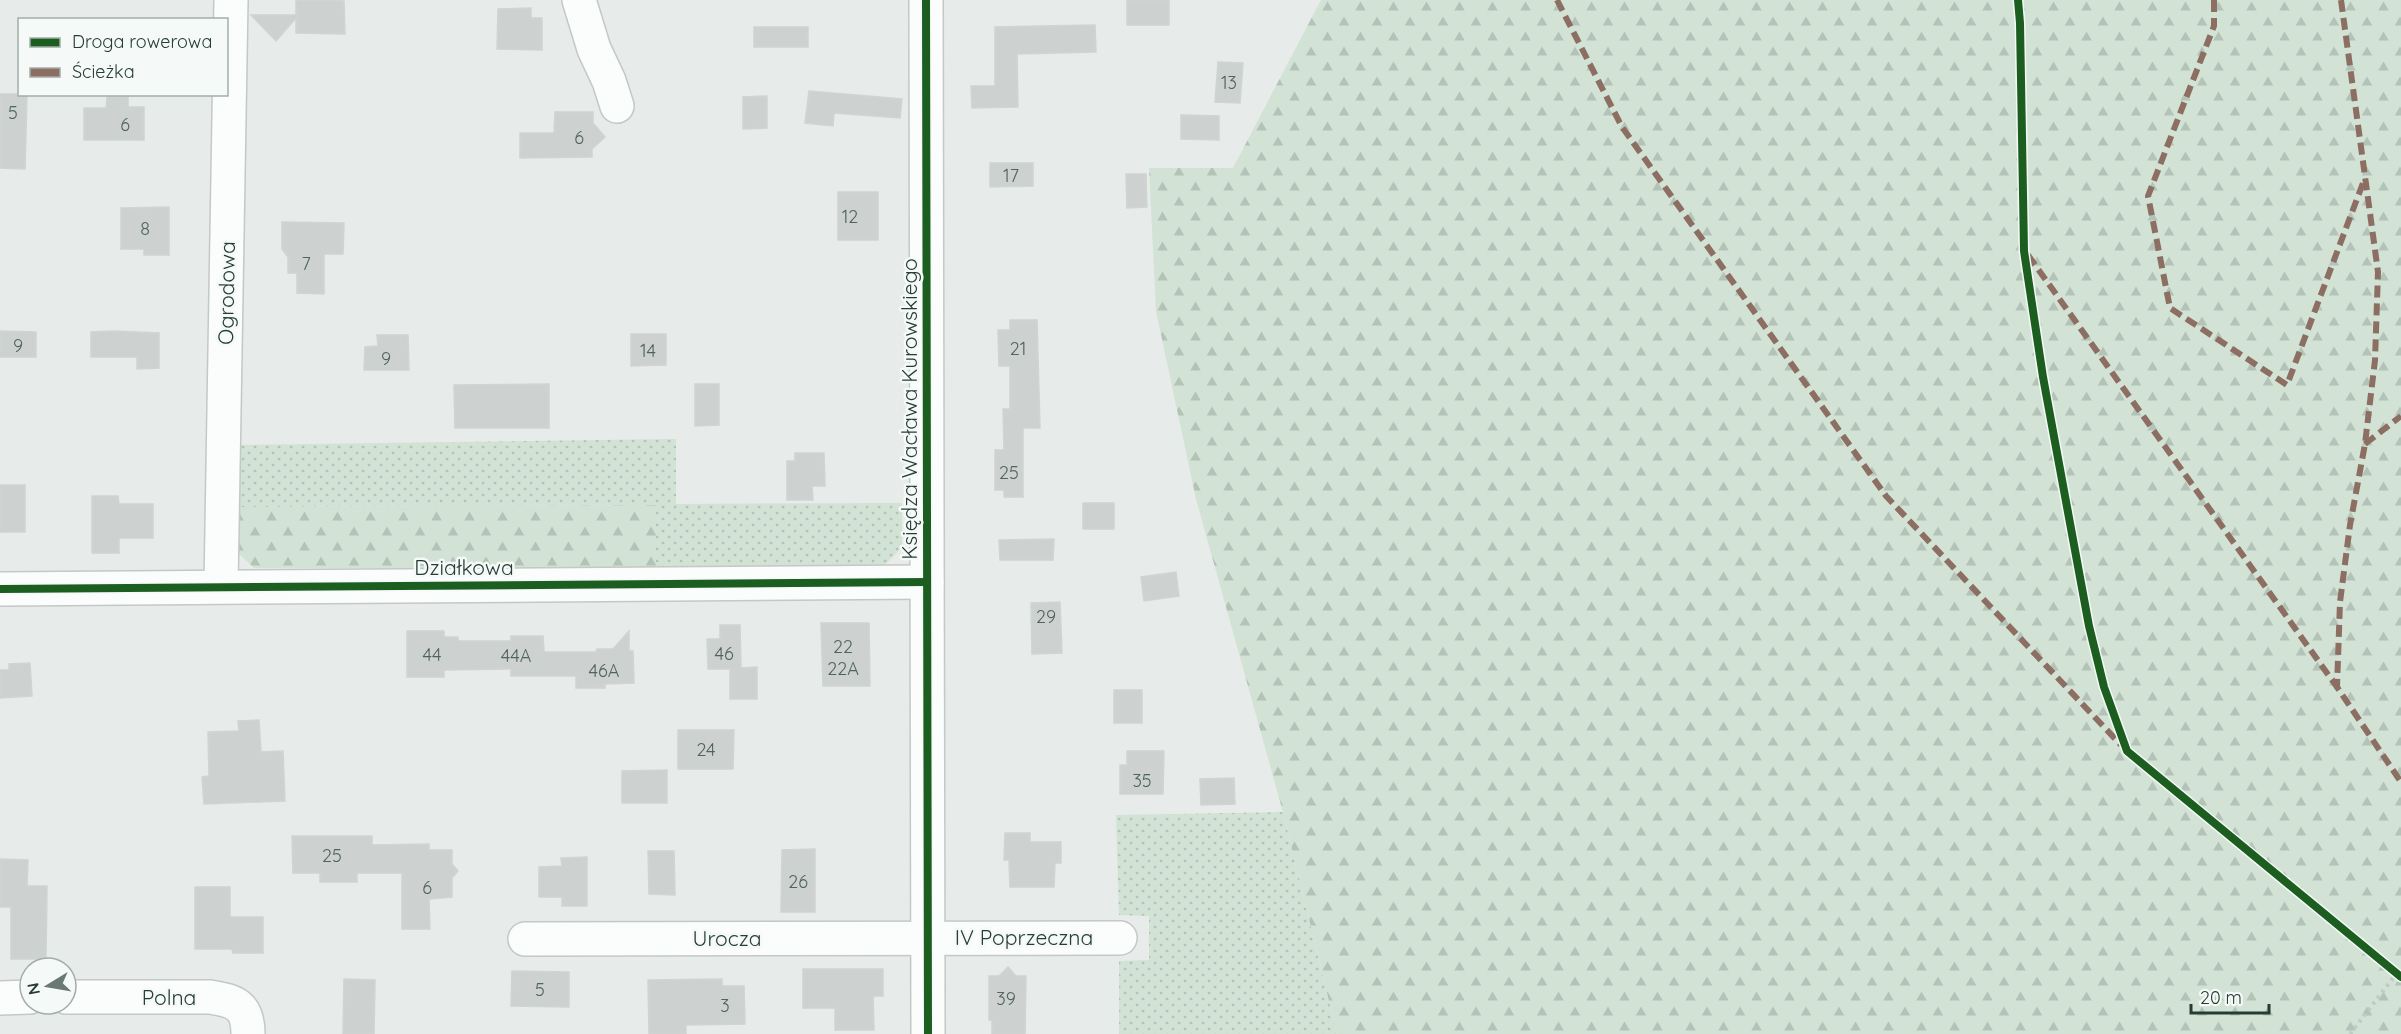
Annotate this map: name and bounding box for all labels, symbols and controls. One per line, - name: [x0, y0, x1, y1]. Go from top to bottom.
- legend: [18, 18, 228, 96]
- text: Droga rowerowa: [72, 30, 212, 53]
- text: Ścieżka: [72, 60, 135, 83]
- house number: 13: [1221, 71, 1237, 94]
- house number: 5: [8, 101, 18, 124]
- house number: 6: [120, 113, 130, 136]
- house number: 6: [574, 126, 584, 149]
- house number: 17: [1003, 164, 1019, 187]
- house number: 12: [842, 205, 858, 228]
- house number: 8: [140, 217, 150, 240]
- street label: Ogrodowa: [212, 241, 240, 345]
- house number: 7: [301, 252, 311, 275]
- street label: Księdza Wacława Kurowskiego: [896, 258, 922, 560]
- house number: 9: [13, 334, 23, 357]
- house number: 21: [1010, 337, 1026, 360]
- house number: 14: [640, 339, 656, 362]
- house number: 9: [381, 347, 391, 370]
- house number: 25: [999, 461, 1019, 484]
- street label: Działkowa: [414, 554, 514, 580]
- house number: 29: [1036, 605, 1056, 628]
- house number: 22: [833, 635, 853, 658]
- house number: 46: [714, 642, 734, 665]
- house number: 44: [423, 643, 441, 666]
- house number: 44A: [501, 644, 532, 667]
- house number: 22A: [827, 657, 859, 680]
- house number: 46A: [589, 659, 620, 682]
- house number: 24: [696, 738, 716, 761]
- house number: 35: [1132, 769, 1152, 792]
- house number: 25: [322, 844, 342, 867]
- house number: 26: [788, 870, 808, 893]
- house number: 6: [422, 876, 432, 899]
- street label: IV Poprzeczna: [955, 924, 1093, 950]
- street label: Urocza: [693, 925, 761, 951]
- north arrow: [18, 956, 78, 1016]
- scale bar: [2191, 977, 2269, 1015]
- house number: 5: [535, 978, 545, 1001]
- text: N: [22, 981, 44, 997]
- street label: Polna: [142, 984, 196, 1010]
- text: 20 m: [2200, 986, 2242, 1009]
- house number: 39: [996, 987, 1016, 1010]
- house number: 3: [720, 994, 730, 1017]

